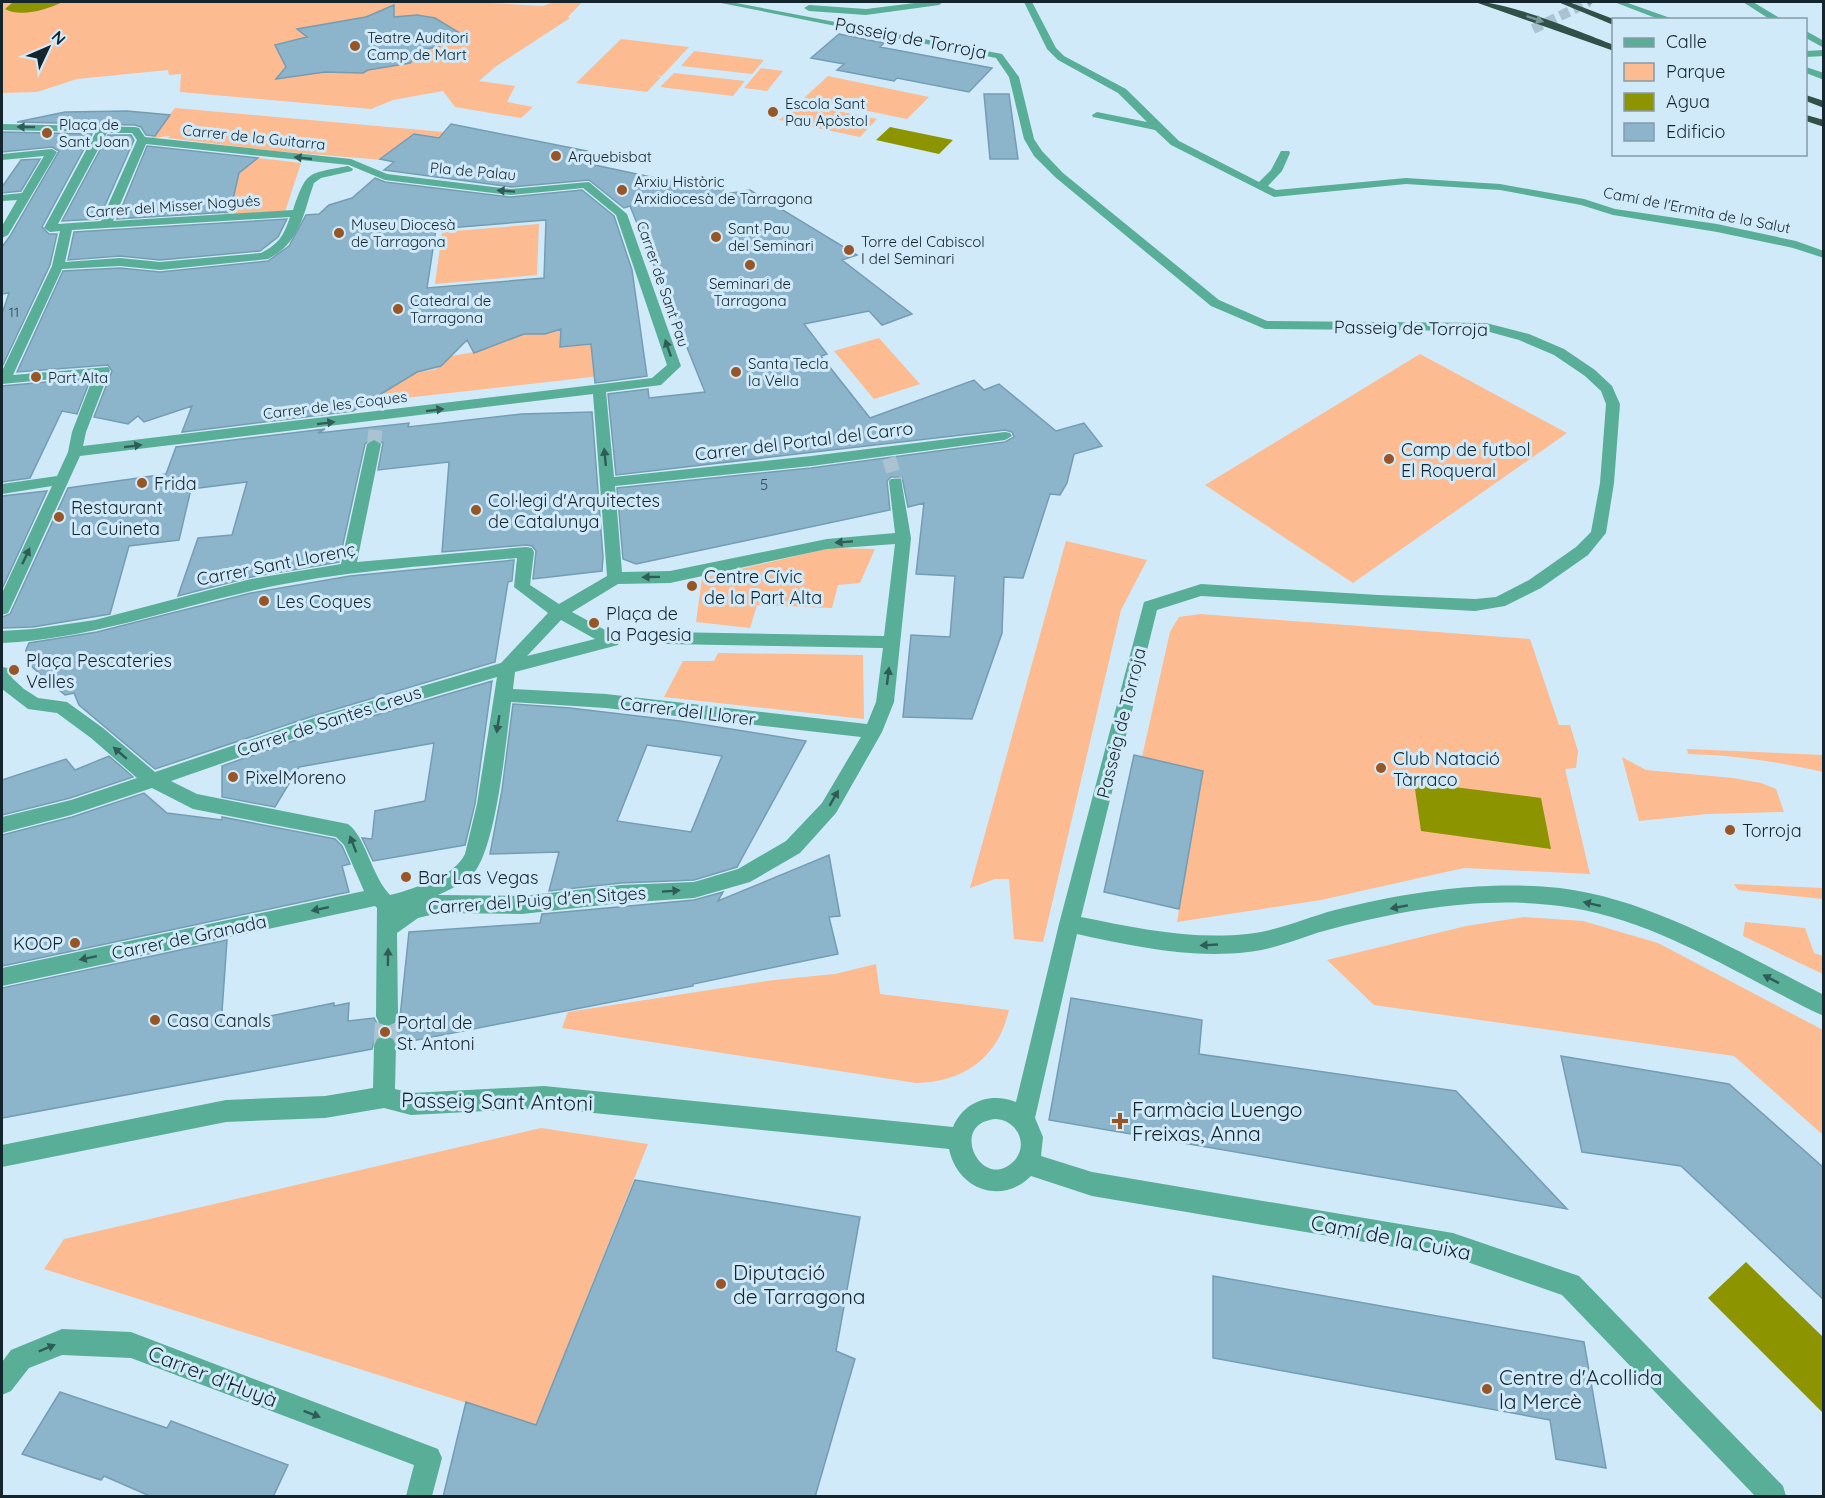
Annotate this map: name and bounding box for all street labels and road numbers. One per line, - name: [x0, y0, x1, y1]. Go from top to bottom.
- street label: Passeig de Torroja: [833, 12, 989, 64]
- street label: Carrer de la Guitarra: [182, 120, 326, 154]
- street label: Pla de Palau: [429, 158, 517, 184]
- street label: Camí de l'Ermita de la Salut: [1602, 183, 1792, 237]
- street label: Carrer del Misser Nogués: [85, 190, 261, 222]
- street label: Carrer de Sant Pau: [633, 219, 693, 349]
- street label: Passeig de Torroja: [1334, 315, 1488, 341]
- street label: Carrer de les Coques: [262, 387, 408, 423]
- street label: Carrer del Portal del Carro: [694, 416, 914, 466]
- street label: Carrer Sant Llorenç: [195, 537, 357, 591]
- street label: Passeig de Torroja: [1091, 645, 1151, 801]
- street label: Carrer de Santes Creus: [234, 680, 424, 762]
- street label: Carrer del Llorer: [619, 691, 757, 731]
- street label: Carrer del Puig d'en Sitges: [427, 881, 647, 919]
- street label: Carrer de Granada: [110, 909, 268, 965]
- street label: Passeig Sant Antoni: [401, 1086, 593, 1116]
- street label: Camí de la Cuixa: [1309, 1209, 1473, 1265]
- street label: Carrer d'Huyà: [145, 1339, 281, 1413]

